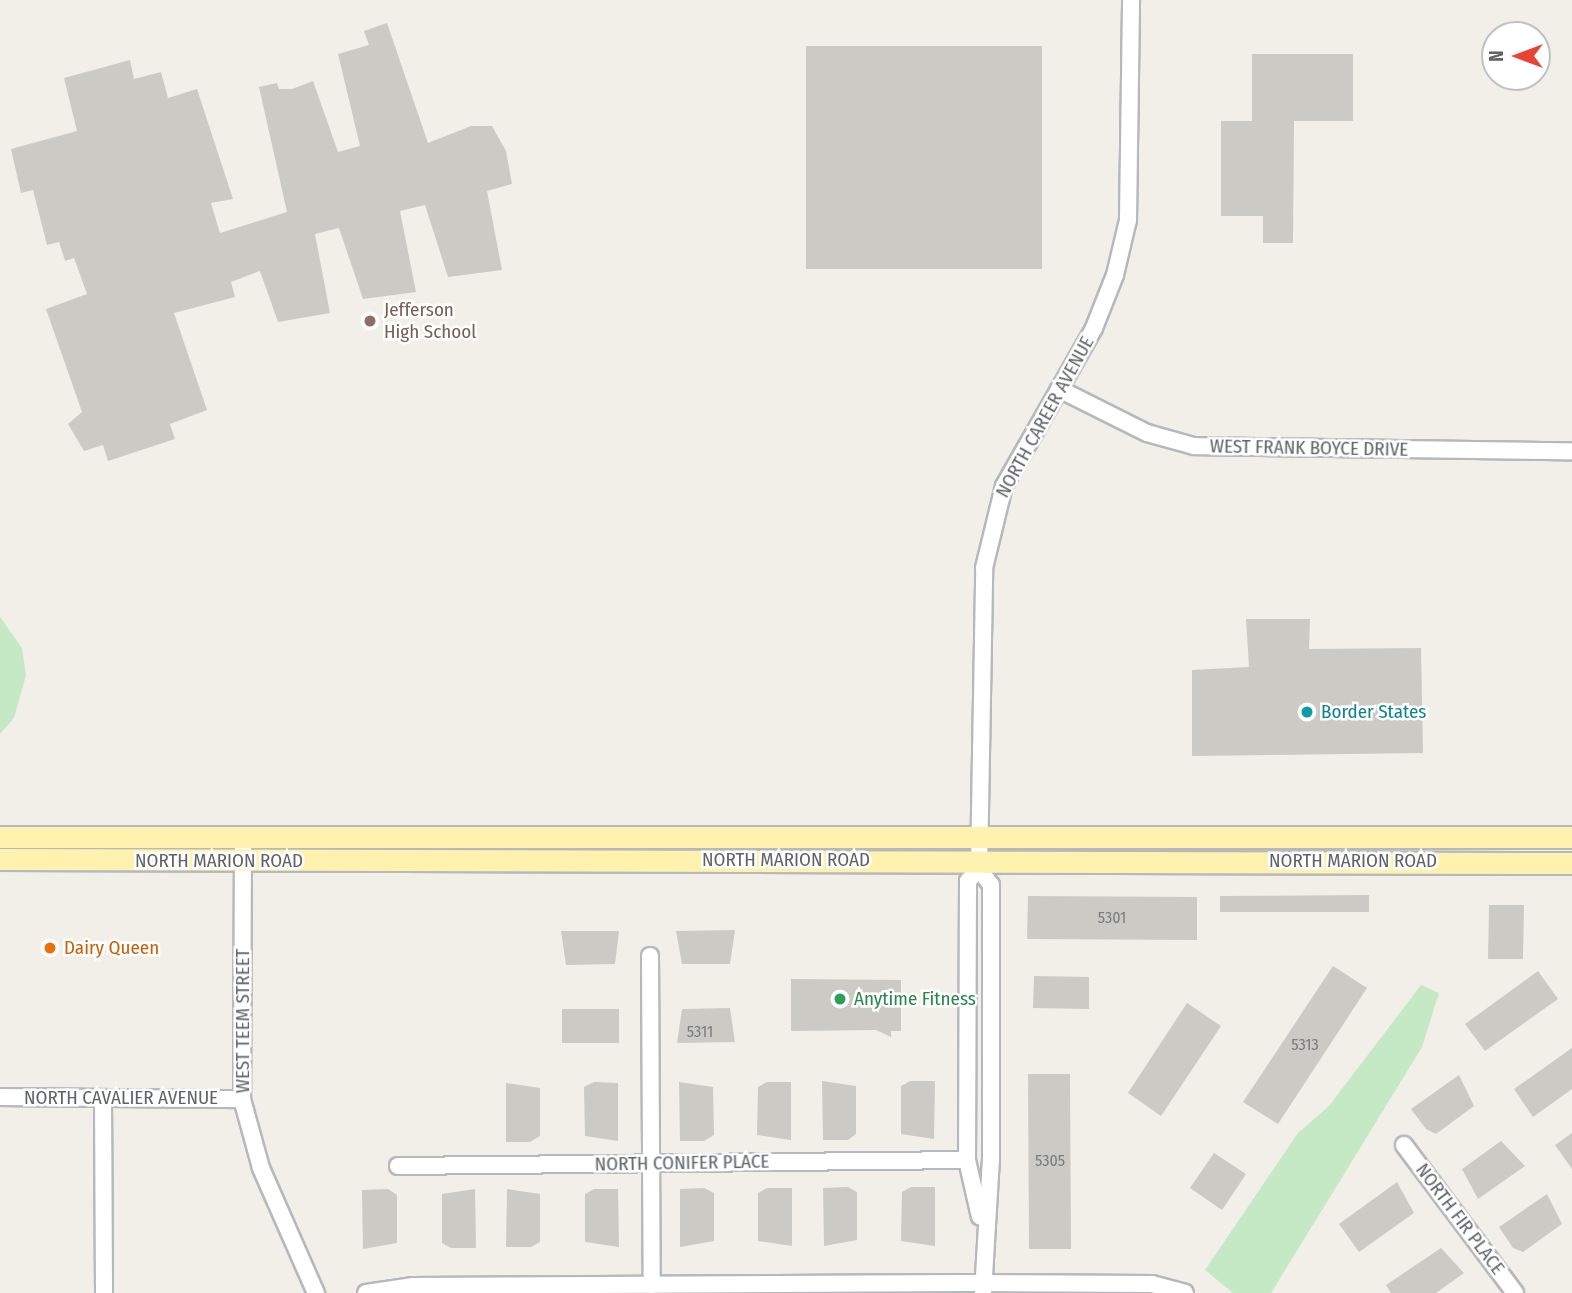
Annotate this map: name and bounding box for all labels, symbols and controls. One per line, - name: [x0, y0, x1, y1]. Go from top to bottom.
- north arrow: [1481, 21, 1551, 91]
- text: N: [1485, 50, 1508, 62]
- place label: Jefferson High School: [384, 299, 476, 343]
- marker: Jefferson High School: [362, 313, 378, 329]
- street label: NORTH CAREER AVENUE: [991, 332, 1099, 502]
- street label: WEST FRANK BOYCE DRIVE: [1210, 435, 1408, 461]
- place label: Border States: [1321, 701, 1426, 723]
- marker: Border States: [1299, 704, 1315, 720]
- street label: NORTH MARION ROAD: [702, 849, 870, 871]
- street label: NORTH MARION ROAD: [135, 850, 303, 872]
- street label: NORTH MARION ROAD: [1269, 850, 1437, 872]
- house number: 5301: [1098, 908, 1126, 928]
- place label: Dairy Queen: [64, 937, 159, 959]
- marker: Dairy Queen: [42, 940, 58, 956]
- street label: WEST TEEM STREET: [232, 949, 254, 1093]
- place label: Anytime Fitness: [854, 988, 976, 1010]
- marker: Anytime Fitness: [832, 991, 848, 1007]
- house number: 5311: [687, 1022, 713, 1042]
- house number: 5313: [1291, 1035, 1319, 1055]
- street label: NORTH CAVALIER AVENUE: [24, 1087, 218, 1109]
- street label: NORTH CONIFER PLACE: [594, 1150, 770, 1176]
- house number: 5305: [1035, 1151, 1065, 1171]
- street label: NORTH FIR PLACE: [1411, 1159, 1509, 1279]

